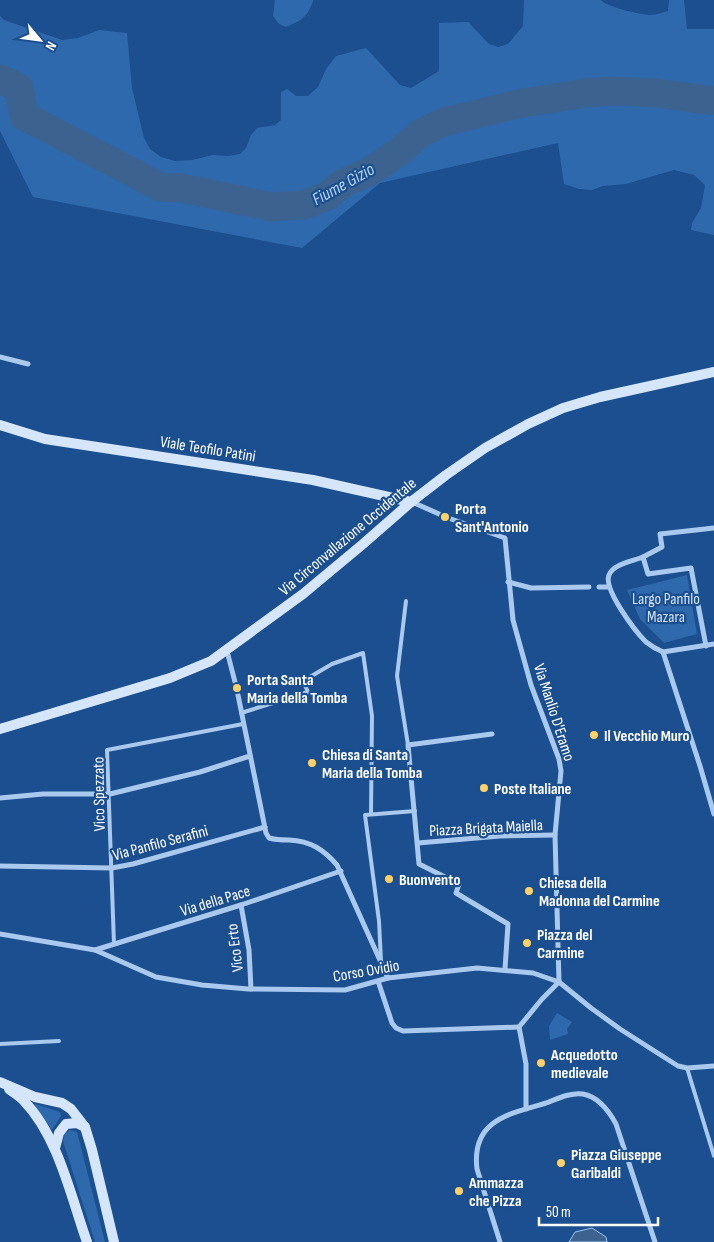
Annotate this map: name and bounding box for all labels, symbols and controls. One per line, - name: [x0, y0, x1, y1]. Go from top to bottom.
- north arrow: [15, 15, 65, 65]
- text: N: [42, 39, 60, 53]
- water label: Fiume Gizio: [308, 158, 379, 210]
- street label: Viale Teofilo Patini: [159, 433, 257, 466]
- street label: Via Circonvallazione Occidentale: [276, 474, 420, 600]
- place label: Porta Sant'Antonio: [455, 500, 529, 537]
- marker: Porta Sant'Antonio: [439, 511, 451, 523]
- park label: Largo Panfilo Mazara: [632, 590, 700, 627]
- street label: Via Manlio D'Eramo: [529, 661, 578, 764]
- place label: Porta Santa Maria della Tomba: [247, 671, 347, 708]
- marker: Porta Santa Maria della Tomba: [231, 682, 243, 694]
- place label: Il Vecchio Muro: [604, 727, 690, 746]
- marker: Il Vecchio Muro: [588, 729, 600, 741]
- place label: Chiesa di Santa Maria della Tomba: [322, 746, 422, 783]
- street label: Vico Spezzato: [89, 756, 110, 831]
- marker: Chiesa di Santa Maria della Tomba: [306, 757, 318, 769]
- place label: Poste Italiane: [494, 780, 572, 799]
- marker: Poste Italiane: [478, 782, 490, 794]
- street label: Piazza Brigata Maiella: [429, 816, 543, 841]
- street label: Via Panfilo Serafini: [111, 822, 210, 865]
- place label: Buonvento: [399, 871, 460, 890]
- marker: Buonvento: [383, 873, 395, 885]
- place label: Chiesa della Madonna del Carmine: [539, 874, 660, 911]
- street label: Via della Pace: [178, 882, 253, 921]
- marker: Chiesa della Madonna del Carmine: [523, 885, 535, 897]
- street label: Vico Erto: [223, 923, 248, 973]
- place label: Piazza del Carmine: [537, 926, 592, 963]
- marker: Piazza del Carmine: [521, 937, 533, 949]
- street label: Corso Ovidio: [332, 956, 401, 987]
- place label: Acquedotto medievale: [550, 1046, 618, 1083]
- marker: Acquedotto medievale: [535, 1057, 547, 1069]
- place label: Piazza Giuseppe Garibaldi: [571, 1146, 662, 1183]
- marker: Piazza Giuseppe Garibaldi: [555, 1157, 567, 1169]
- place label: Ammazza che Pizza: [468, 1174, 523, 1211]
- marker: Ammazza che Pizza: [453, 1185, 465, 1197]
- scale bar: [539, 1194, 658, 1226]
- text: 50 m: [546, 1203, 571, 1222]

